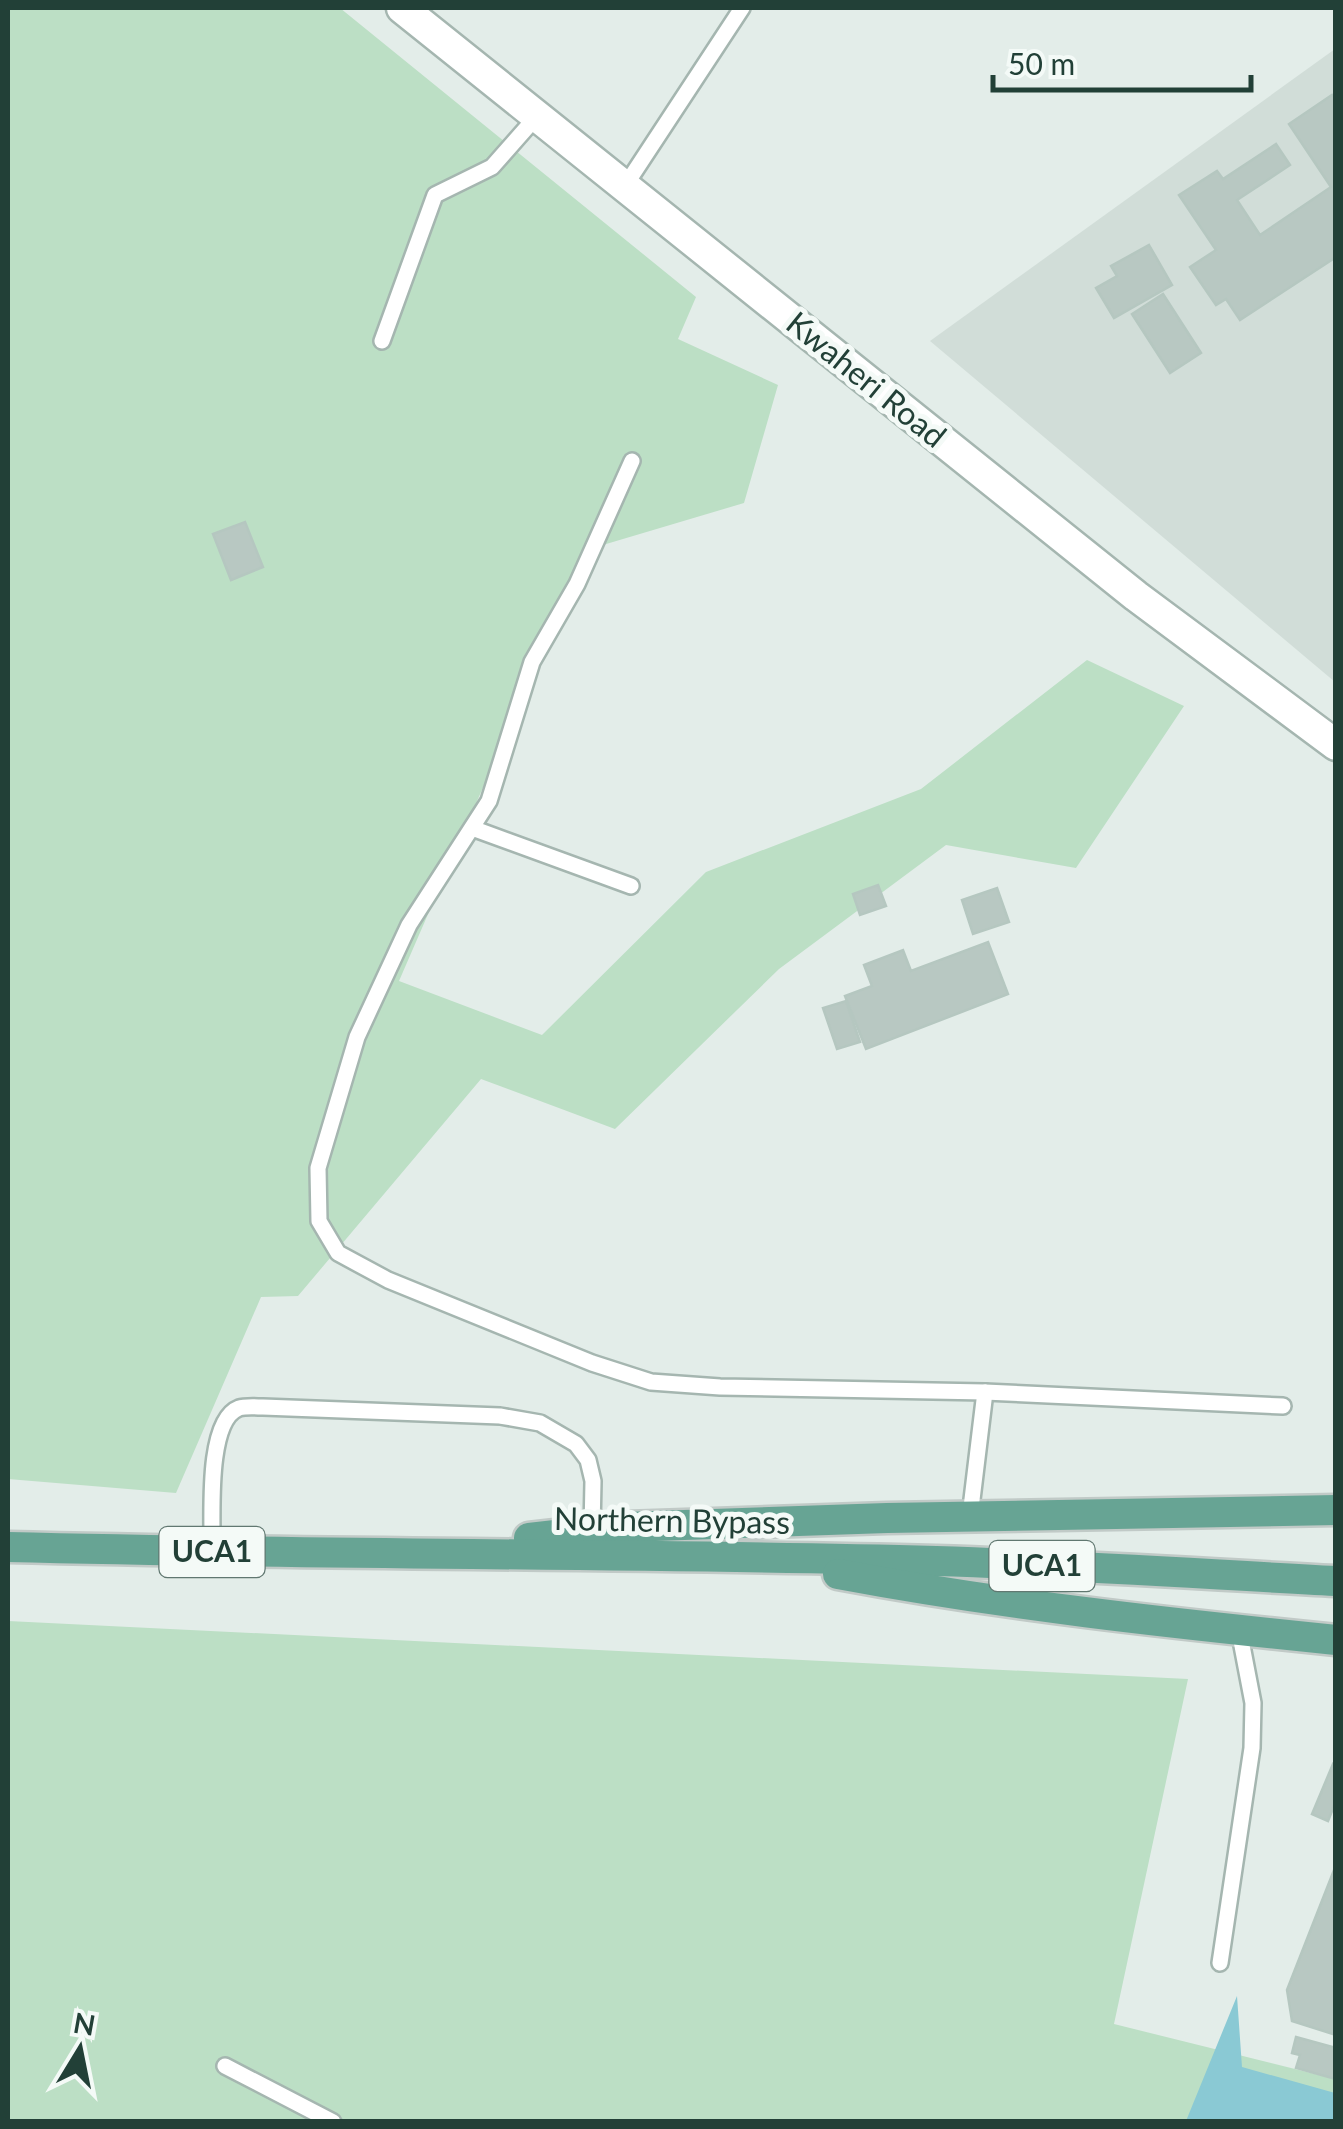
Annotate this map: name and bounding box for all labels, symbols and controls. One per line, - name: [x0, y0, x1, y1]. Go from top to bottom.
- scale bar: [993, 30, 1250, 92]
- text: 50 m: [1008, 45, 1075, 81]
- street label: Kwaheri Road: [779, 303, 955, 455]
- street label: Northern Bypass: [554, 1498, 790, 1541]
- road number: UCA1: [160, 1527, 264, 1577]
- road number: UCA1: [990, 1541, 1094, 1591]
- north arrow: [30, 1999, 130, 2099]
- text: N: [71, 2005, 98, 2042]

